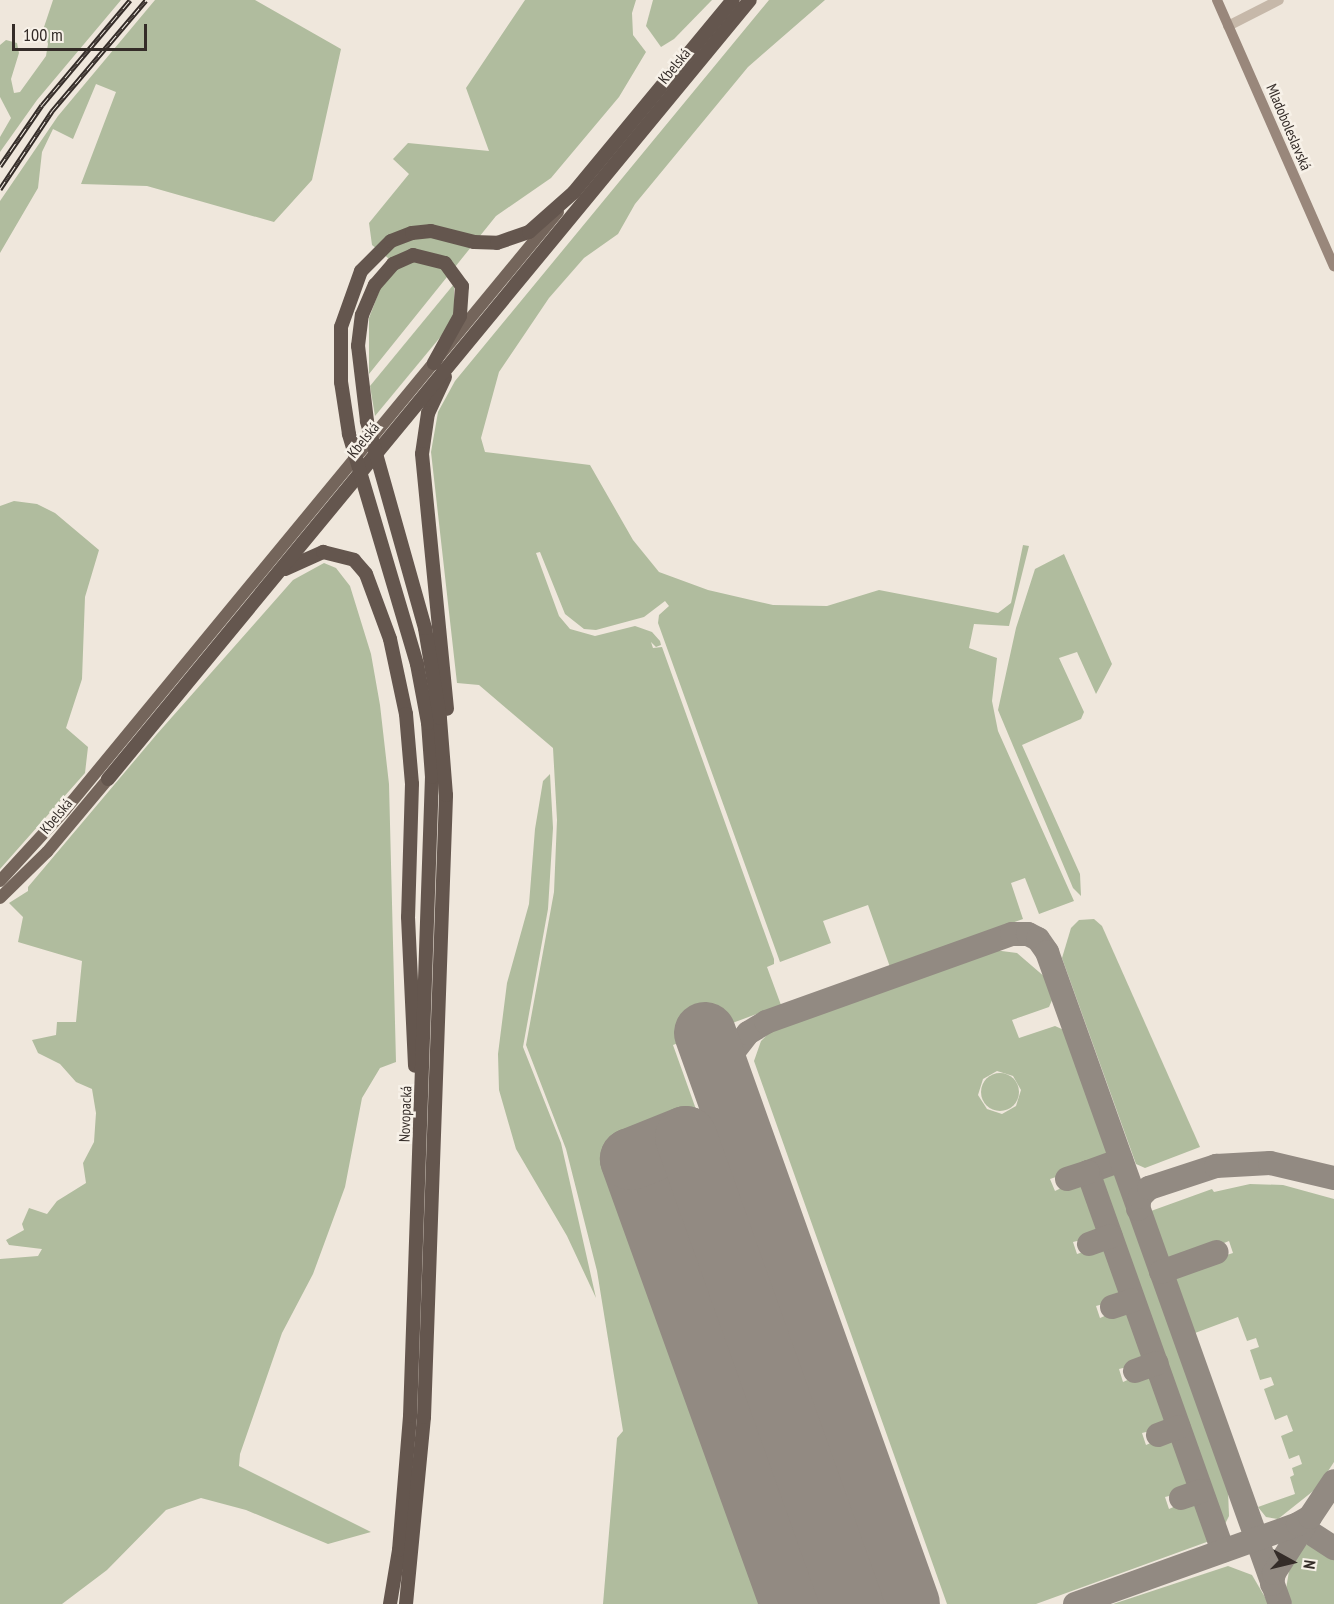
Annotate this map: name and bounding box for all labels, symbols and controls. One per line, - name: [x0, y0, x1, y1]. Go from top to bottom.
- scale bar: [15, 12, 150, 50]
- text: 100 m: [23, 23, 63, 46]
- street label: Kbelská: [654, 45, 694, 87]
- street label: Mladoboleslavská: [1263, 81, 1315, 173]
- street label: Kbelská: [343, 419, 383, 461]
- street label: Kbelská: [36, 795, 76, 837]
- street label: Novopacká: [395, 1086, 415, 1142]
- north arrow: [1262, 1532, 1322, 1592]
- text: N: [1299, 1559, 1320, 1570]

